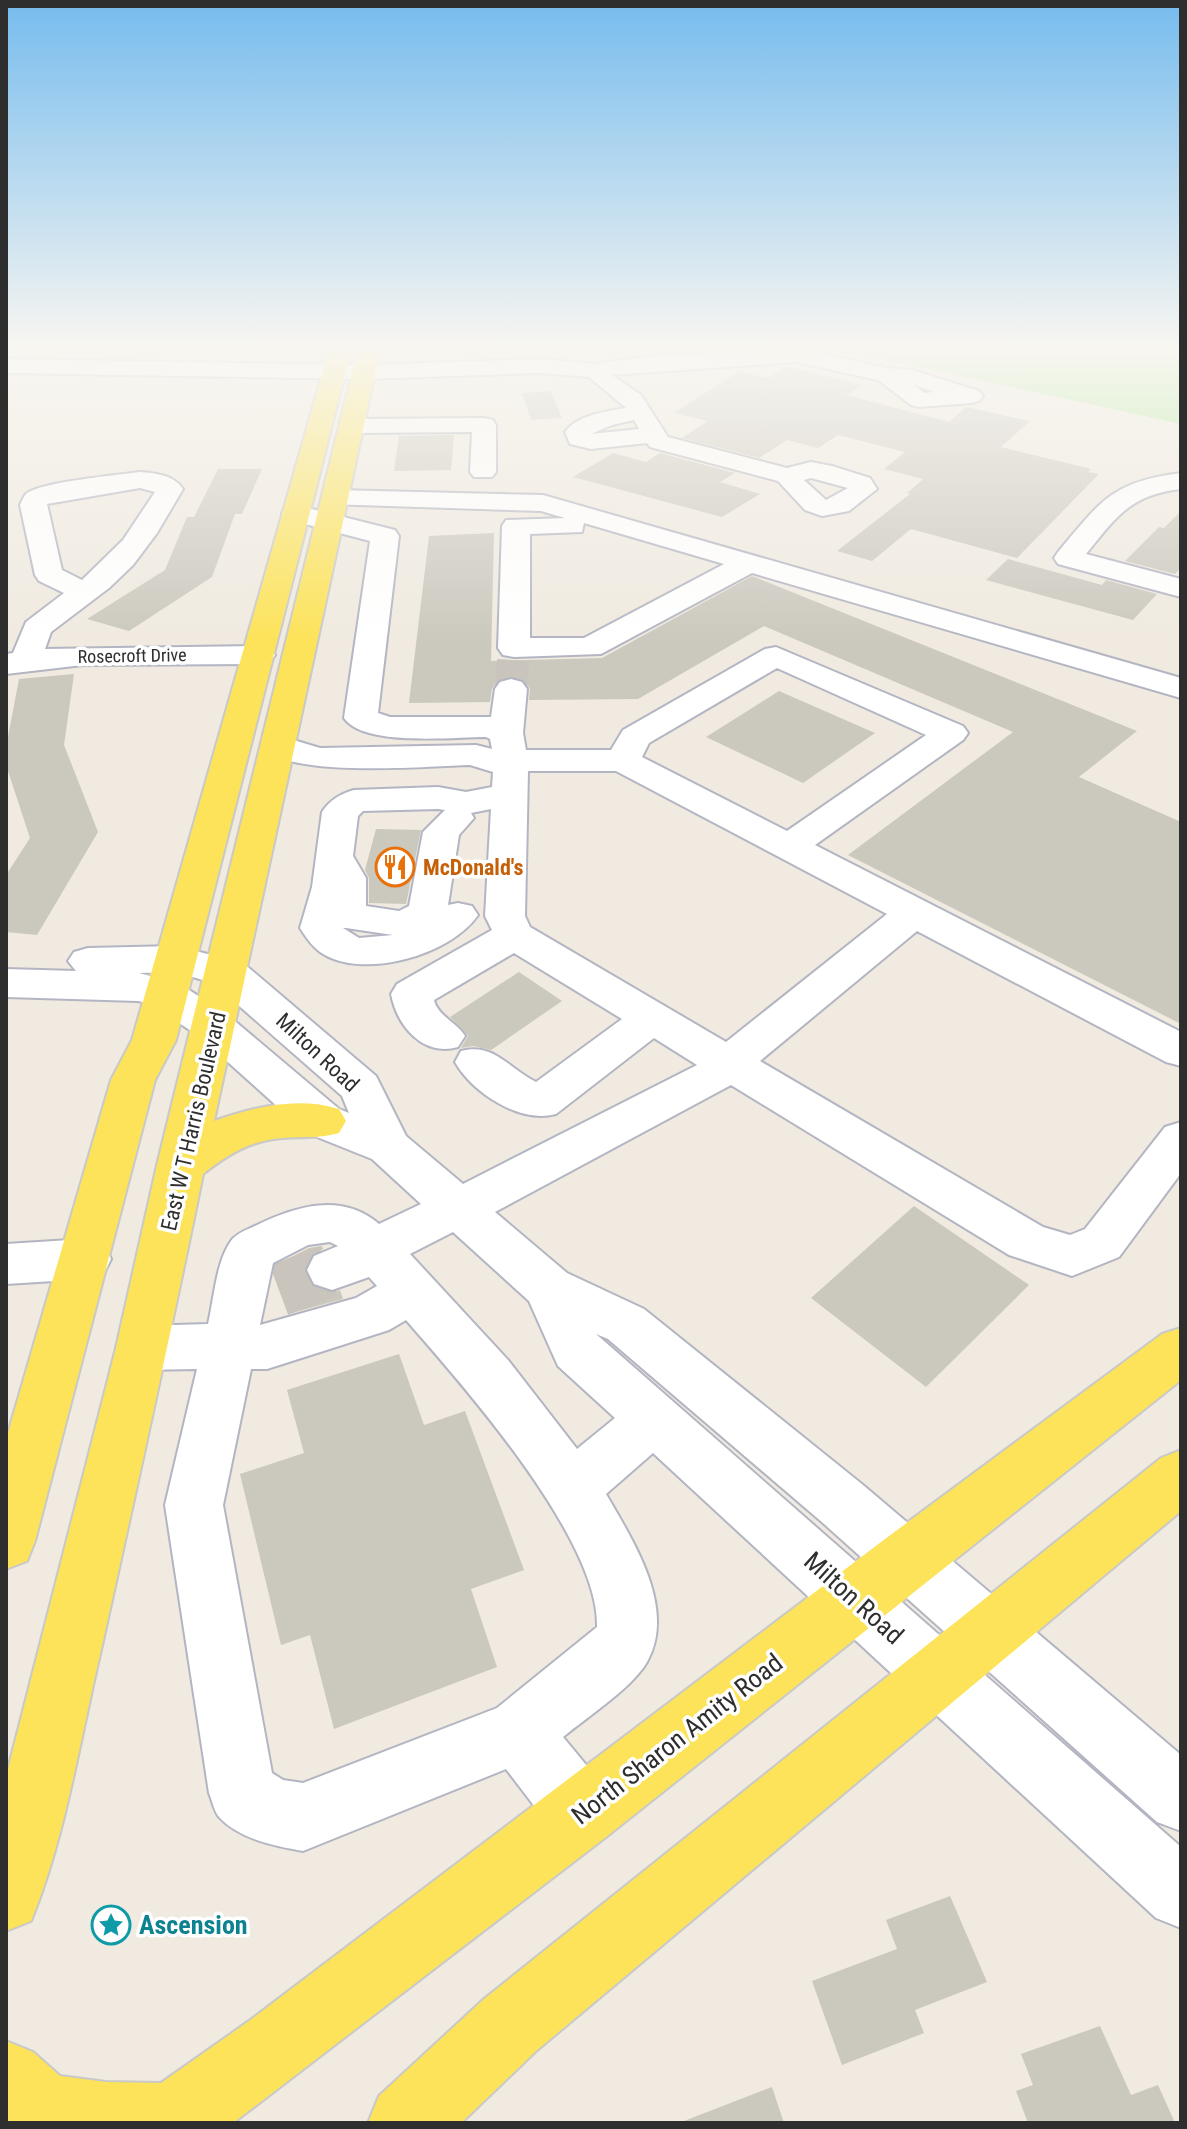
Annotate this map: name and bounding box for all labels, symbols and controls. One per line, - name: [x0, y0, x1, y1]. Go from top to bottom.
- street label: Rosecroft Drive: [77, 644, 187, 667]
- restaurant icon: McDonald's: [374, 846, 416, 888]
- place label: McDonald's: [423, 855, 523, 880]
- street label: Milton Road: [271, 1008, 364, 1097]
- street label: East W T Harris Boulevard: [156, 1009, 231, 1233]
- street label: Milton Road: [798, 1546, 910, 1650]
- street label: North Sharon Amity Road: [566, 1647, 788, 1831]
- place icon: Ascension: [90, 1904, 132, 1946]
- place label: Ascension: [139, 1910, 248, 1940]

